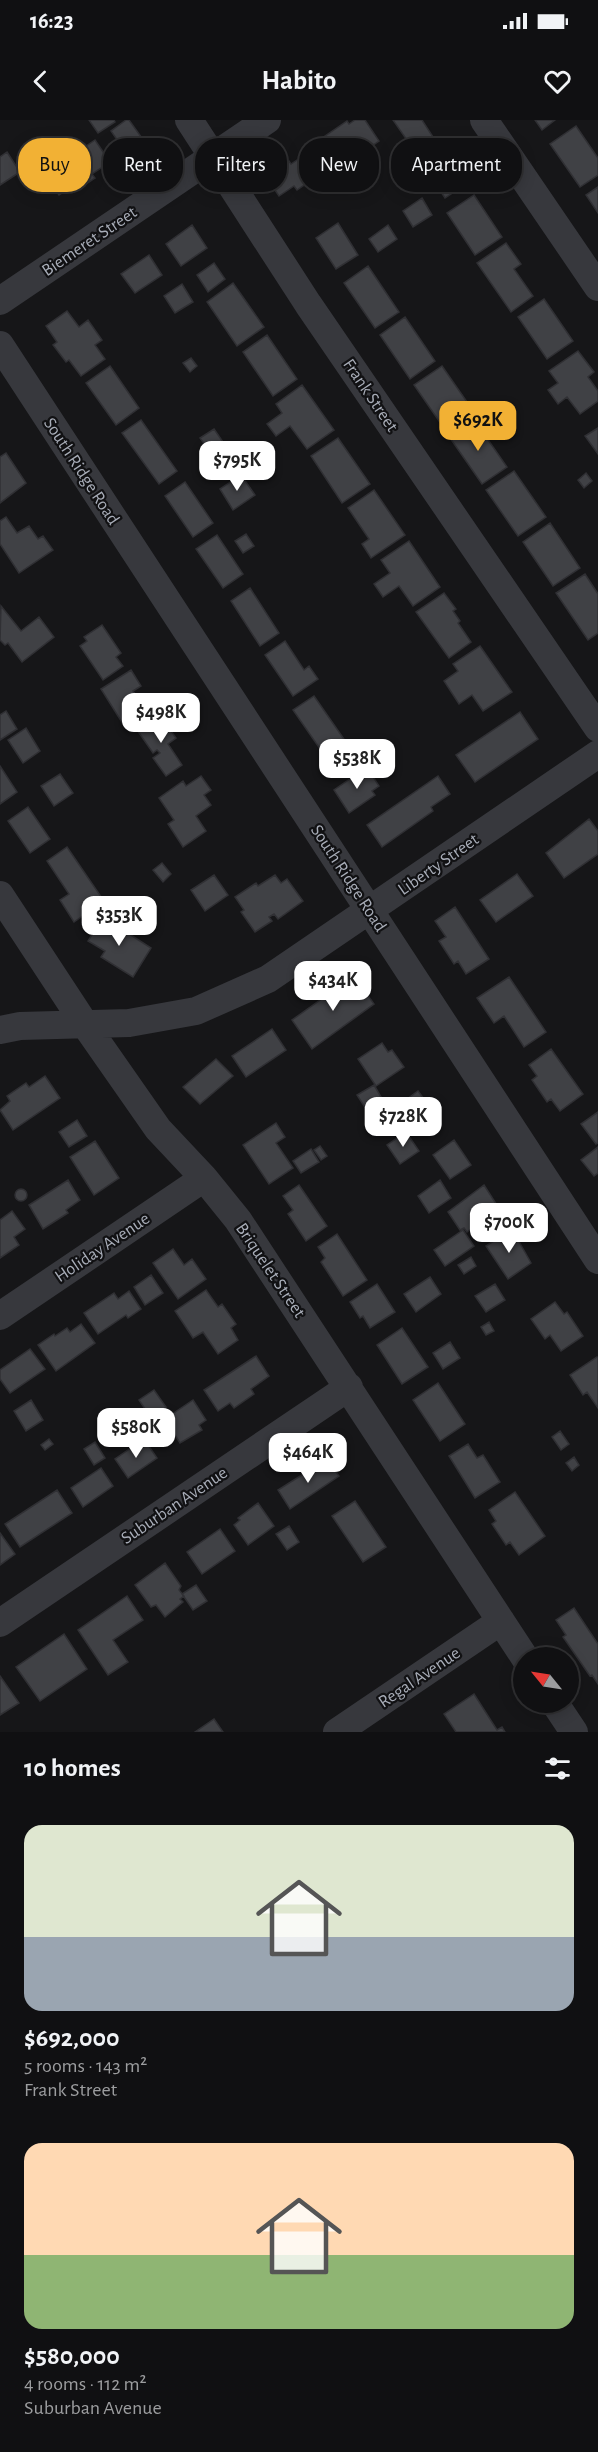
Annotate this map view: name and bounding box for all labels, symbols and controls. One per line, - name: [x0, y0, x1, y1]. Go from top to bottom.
- text: 16:23: [30, 10, 73, 32]
- icon: back: [24, 65, 57, 98]
- icon: heart: [541, 65, 574, 98]
- text: Habito: [262, 67, 336, 94]
- chip: Buy: [18, 138, 91, 192]
- chip: Rent: [103, 138, 183, 192]
- chip: Filters: [195, 138, 287, 192]
- chip: New: [299, 138, 379, 192]
- chip: Apartment: [391, 138, 522, 192]
- street label: Biemeret Street: [39, 203, 140, 280]
- street label: Frank Street: [339, 356, 401, 436]
- pin: $692K: [436, 401, 520, 452]
- text: $692K: [453, 410, 503, 430]
- street label: South Ridge Road: [40, 415, 122, 528]
- pin: $795K: [195, 441, 279, 492]
- text: $795K: [213, 450, 261, 470]
- pin: $498K: [119, 693, 203, 744]
- text: $498K: [136, 702, 186, 722]
- pin: $538K: [315, 739, 399, 790]
- text: $538K: [333, 748, 381, 768]
- street label: South Ridge Road: [307, 822, 389, 935]
- street label: Liberty Street: [395, 830, 482, 899]
- pin: $353K: [77, 896, 161, 947]
- text: $353K: [96, 905, 142, 925]
- pin: $434K: [291, 961, 375, 1012]
- text: $434K: [308, 970, 358, 990]
- pin: $728K: [361, 1097, 445, 1148]
- text: $728K: [379, 1106, 427, 1126]
- pin: $700K: [467, 1203, 551, 1254]
- street label: Holiday Avenue: [52, 1210, 153, 1286]
- text: $700K: [484, 1212, 534, 1232]
- street label: Briquelet Street: [232, 1220, 309, 1321]
- pin: $580K: [94, 1408, 178, 1459]
- text: $580K: [111, 1417, 161, 1437]
- pin: $464K: [266, 1433, 350, 1484]
- text: $464K: [283, 1442, 333, 1462]
- street label: Suburban Avenue: [118, 1464, 231, 1548]
- street label: Regal Avenue: [375, 1644, 464, 1712]
- north arrow: [513, 1647, 579, 1713]
- map controls: [513, 1647, 579, 1713]
- icon: filters: [541, 1752, 574, 1785]
- text: 10 homes: [24, 1755, 121, 1781]
- icon: home: [245, 1864, 353, 1972]
- text: $692,000: [24, 2025, 120, 2051]
- text: 5 rooms · 143 m²: [24, 2056, 147, 2076]
- text: Frank Street: [24, 2080, 117, 2100]
- icon: home: [245, 2182, 353, 2290]
- text: $580,000: [24, 2343, 120, 2369]
- text: 4 rooms · 112 m²: [24, 2374, 147, 2394]
- text: Suburban Avenue: [24, 2398, 162, 2418]

